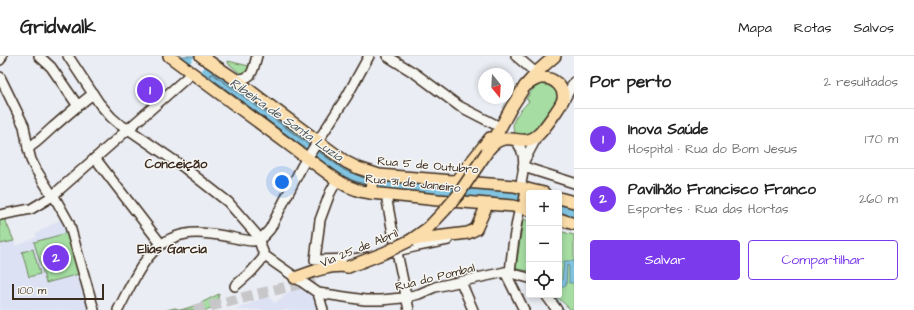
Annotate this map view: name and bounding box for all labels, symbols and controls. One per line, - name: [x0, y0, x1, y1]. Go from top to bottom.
- text: Gridwalk: [20, 14, 96, 41]
- text: Mapa: [738, 18, 772, 38]
- text: Rotas: [794, 18, 832, 38]
- text: Salvos: [854, 18, 894, 38]
- north arrow: [478, 68, 514, 104]
- text: Por perto: [590, 70, 671, 94]
- text: 2 resultados: [824, 73, 898, 91]
- water label: Ribeira de Santa Luzia: [226, 74, 348, 167]
- pin: 1: [137, 75, 163, 105]
- text: Inova Saúde: [628, 119, 708, 140]
- text: 1: [602, 130, 604, 148]
- text: 170 m: [865, 130, 898, 148]
- text: Hospital · Rua do Bom Jesus: [628, 140, 797, 158]
- street label: Rua 5 de Outubro: [377, 153, 479, 178]
- district label: Conceição: [145, 155, 208, 173]
- street label: Rua 31 de Janeiro: [365, 170, 462, 197]
- your location: [272, 172, 292, 192]
- text: Pavilhão Francisco Franco: [628, 179, 816, 200]
- map controls: [526, 190, 562, 298]
- button: +: [526, 190, 562, 226]
- text: 2: [599, 190, 607, 208]
- text: 260 m: [859, 190, 898, 208]
- text: Esportes · Rua das Hortas: [628, 200, 788, 218]
- street label: Via 25 de Abril: [318, 225, 401, 272]
- button: −: [526, 226, 562, 262]
- district label: Elias Garcia: [137, 240, 207, 258]
- button: Salvar: [590, 240, 740, 280]
- button: Compartilhar: [748, 240, 898, 280]
- pin: 2: [43, 243, 69, 273]
- street label: Rua do Pombal: [393, 259, 477, 296]
- button: locate: [526, 262, 562, 298]
- scale bar: [12, 282, 104, 301]
- text: 100 m: [18, 283, 46, 298]

